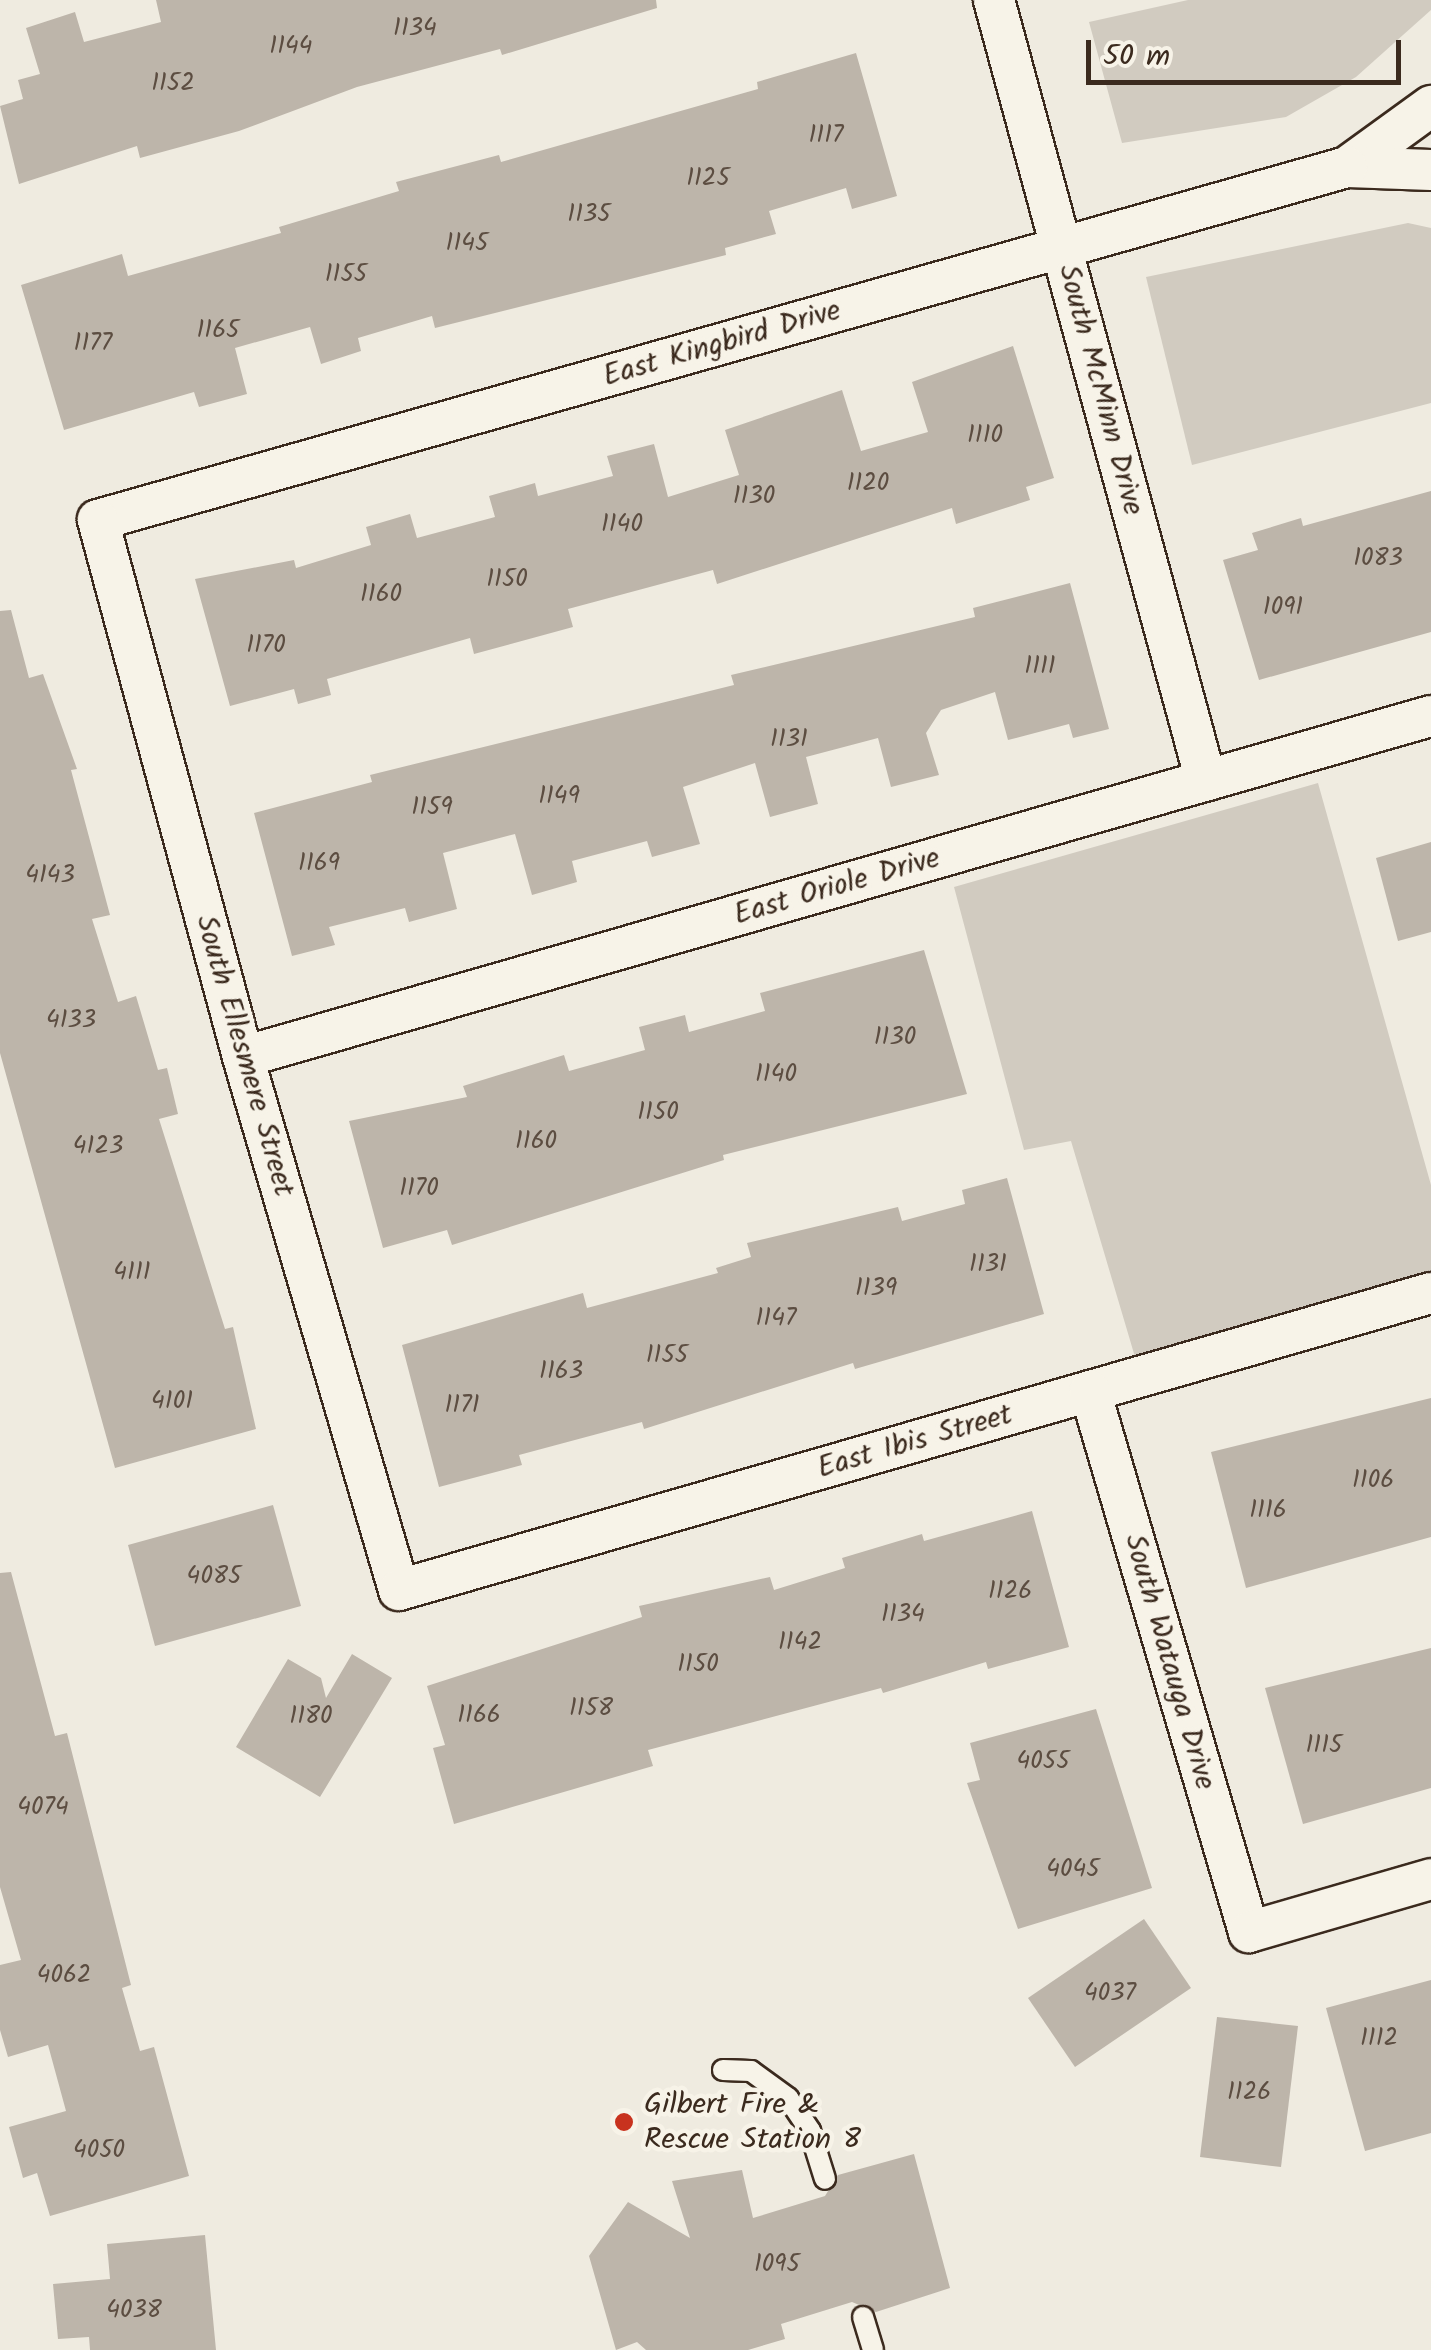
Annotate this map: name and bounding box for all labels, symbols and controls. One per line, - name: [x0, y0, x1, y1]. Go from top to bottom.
- house number: 1134: [393, 13, 437, 43]
- scale bar: [1091, 20, 1406, 82]
- house number: 1144: [269, 31, 313, 61]
- text: 50 m: [1103, 33, 1170, 81]
- house number: 1152: [151, 68, 195, 98]
- house number: 1117: [808, 120, 844, 150]
- house number: 1125: [686, 163, 730, 193]
- house number: 1135: [567, 199, 611, 229]
- house number: 1145: [446, 228, 488, 258]
- house number: 1155: [325, 259, 367, 289]
- street label: South McMinn Drive: [1049, 261, 1151, 519]
- street label: East Kingbird Drive: [599, 293, 845, 395]
- house number: 1165: [196, 315, 240, 345]
- house number: 1177: [74, 328, 112, 358]
- house number: 1110: [967, 420, 1003, 450]
- house number: 1120: [847, 468, 889, 498]
- house number: 1130: [733, 481, 775, 511]
- house number: 1140: [601, 509, 643, 539]
- house number: 1083: [1353, 543, 1403, 573]
- house number: 1150: [486, 564, 528, 594]
- house number: 1160: [360, 579, 402, 609]
- house number: 1091: [1263, 592, 1303, 622]
- house number: 1170: [246, 630, 286, 660]
- house number: 1111: [1024, 651, 1056, 681]
- house number: 1131: [770, 724, 808, 754]
- house number: 1149: [538, 781, 580, 811]
- house number: 1159: [411, 792, 453, 822]
- street label: East Oriole Drive: [730, 840, 944, 934]
- house number: 1169: [298, 848, 340, 878]
- house number: 4143: [25, 860, 75, 890]
- street label: South Ellesmere Street: [187, 911, 301, 1201]
- house number: 4133: [46, 1005, 96, 1035]
- house number: 1130: [874, 1022, 916, 1052]
- house number: 1140: [755, 1059, 797, 1089]
- house number: 1150: [637, 1097, 679, 1127]
- house number: 1160: [515, 1126, 557, 1156]
- house number: 4123: [73, 1131, 123, 1161]
- house number: 1170: [399, 1173, 439, 1203]
- house number: 1131: [969, 1249, 1007, 1279]
- house number: 4111: [113, 1257, 151, 1287]
- house number: 1139: [855, 1273, 897, 1303]
- house number: 1147: [756, 1303, 796, 1333]
- house number: 1155: [646, 1340, 688, 1370]
- house number: 1163: [539, 1356, 583, 1386]
- house number: 4101: [151, 1386, 193, 1416]
- house number: 1171: [444, 1390, 480, 1420]
- street label: East Ibis Street: [813, 1397, 1017, 1487]
- house number: 1106: [1352, 1465, 1394, 1495]
- house number: 1116: [1249, 1495, 1287, 1525]
- street label: South Watauga Drive: [1115, 1530, 1223, 1794]
- house number: 4085: [187, 1561, 241, 1591]
- house number: 1126: [988, 1576, 1032, 1606]
- house number: 1134: [881, 1599, 925, 1629]
- house number: 1142: [778, 1627, 822, 1657]
- house number: 1150: [677, 1649, 719, 1679]
- house number: 1158: [569, 1693, 613, 1723]
- house number: 1166: [457, 1700, 501, 1730]
- house number: 1180: [289, 1701, 333, 1731]
- house number: 1115: [1306, 1730, 1342, 1760]
- house number: 4055: [1016, 1746, 1070, 1776]
- house number: 4074: [17, 1792, 69, 1822]
- house number: 4045: [1046, 1854, 1100, 1884]
- house number: 4062: [37, 1960, 91, 1990]
- house number: 4037: [1084, 1978, 1136, 2008]
- house number: 1112: [1360, 2023, 1398, 2053]
- house number: 1126: [1227, 2077, 1271, 2107]
- place label: Gilbert Fire & Rescue Station 8: [644, 2087, 861, 2158]
- marker: Gilbert Fire & Rescue Station 8: [613, 2111, 635, 2133]
- house number: 4050: [73, 2135, 125, 2165]
- house number: 1095: [754, 2249, 800, 2279]
- house number: 4038: [106, 2295, 162, 2325]

